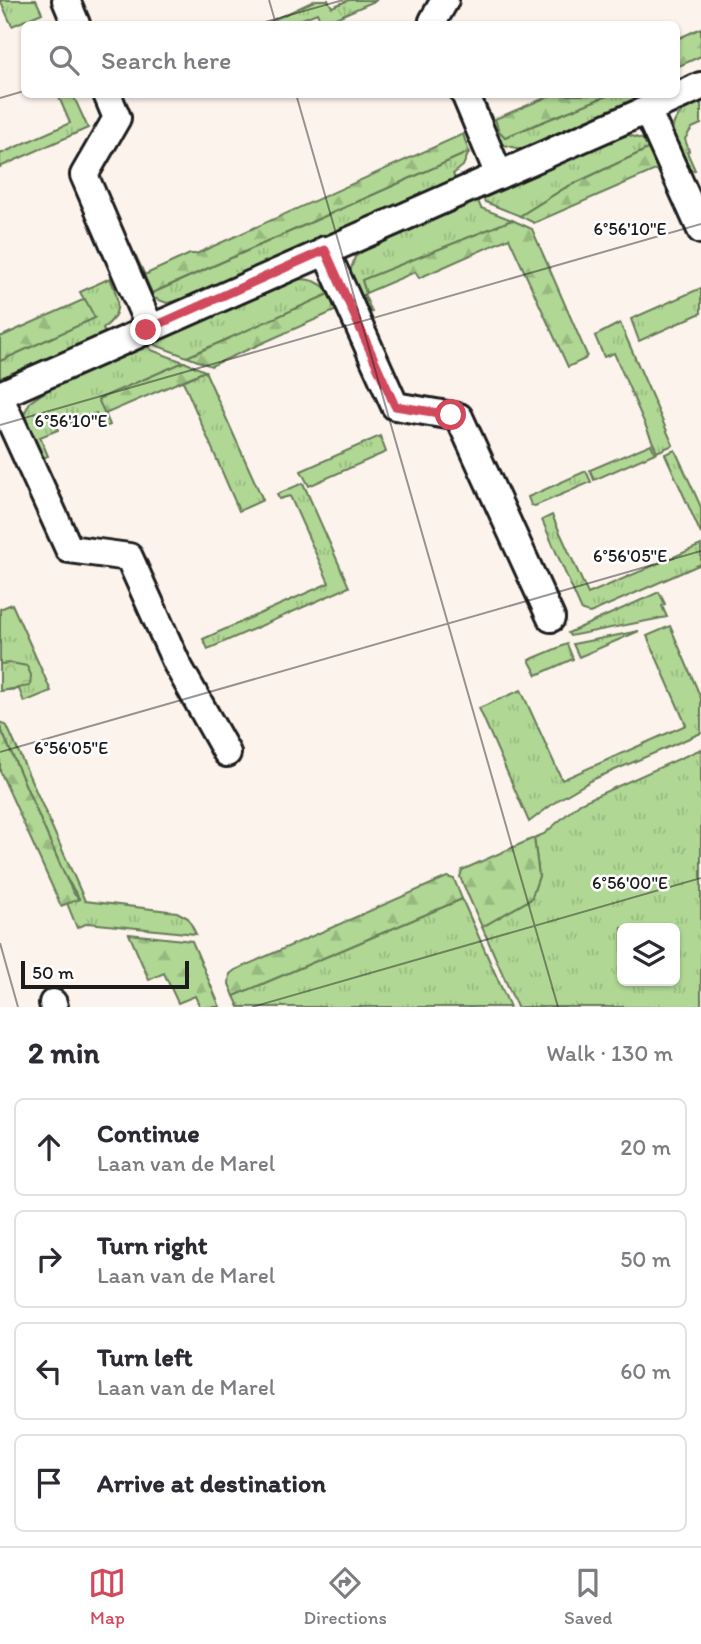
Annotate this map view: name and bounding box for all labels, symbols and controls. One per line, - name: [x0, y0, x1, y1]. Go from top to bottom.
- search box: [21, 21, 680, 98]
- icon: search: [45, 41, 83, 79]
- text: Search here: [101, 44, 231, 76]
- text: 6°56'10"E: [593, 218, 667, 240]
- route end: [130, 314, 161, 345]
- route start: [435, 399, 466, 430]
- text: 6°56'10"E: [34, 410, 108, 432]
- text: 6°56'05"E: [593, 545, 667, 567]
- text: 6°56'05"E: [34, 737, 108, 759]
- text: 6°56'00"E: [592, 872, 668, 894]
- map controls: [617, 923, 680, 986]
- button: layers: [617, 923, 680, 986]
- scale bar: [21, 958, 189, 990]
- text: 50 m: [32, 961, 74, 984]
- text: 2 min: [28, 1034, 99, 1071]
- text: Walk · 130 m: [546, 1039, 673, 1067]
- text: Continue: [97, 1117, 200, 1149]
- icon: ahead: [30, 1128, 68, 1166]
- text: 20 m: [620, 1133, 671, 1161]
- text: Laan van de Marel: [97, 1149, 275, 1177]
- text: Turn right: [97, 1229, 208, 1261]
- icon: right: [30, 1240, 68, 1278]
- text: 50 m: [620, 1245, 671, 1273]
- text: Laan van de Marel: [97, 1261, 275, 1289]
- text: Turn left: [97, 1341, 193, 1373]
- icon: left: [30, 1352, 68, 1390]
- text: 60 m: [620, 1357, 671, 1385]
- text: Laan van de Marel: [97, 1373, 275, 1401]
- icon: arrive: [30, 1464, 68, 1502]
- text: Arrive at destination: [97, 1467, 326, 1499]
- tab: Map: [88, 1564, 126, 1629]
- tab: Directions: [303, 1564, 387, 1629]
- tab: Saved: [564, 1564, 612, 1629]

